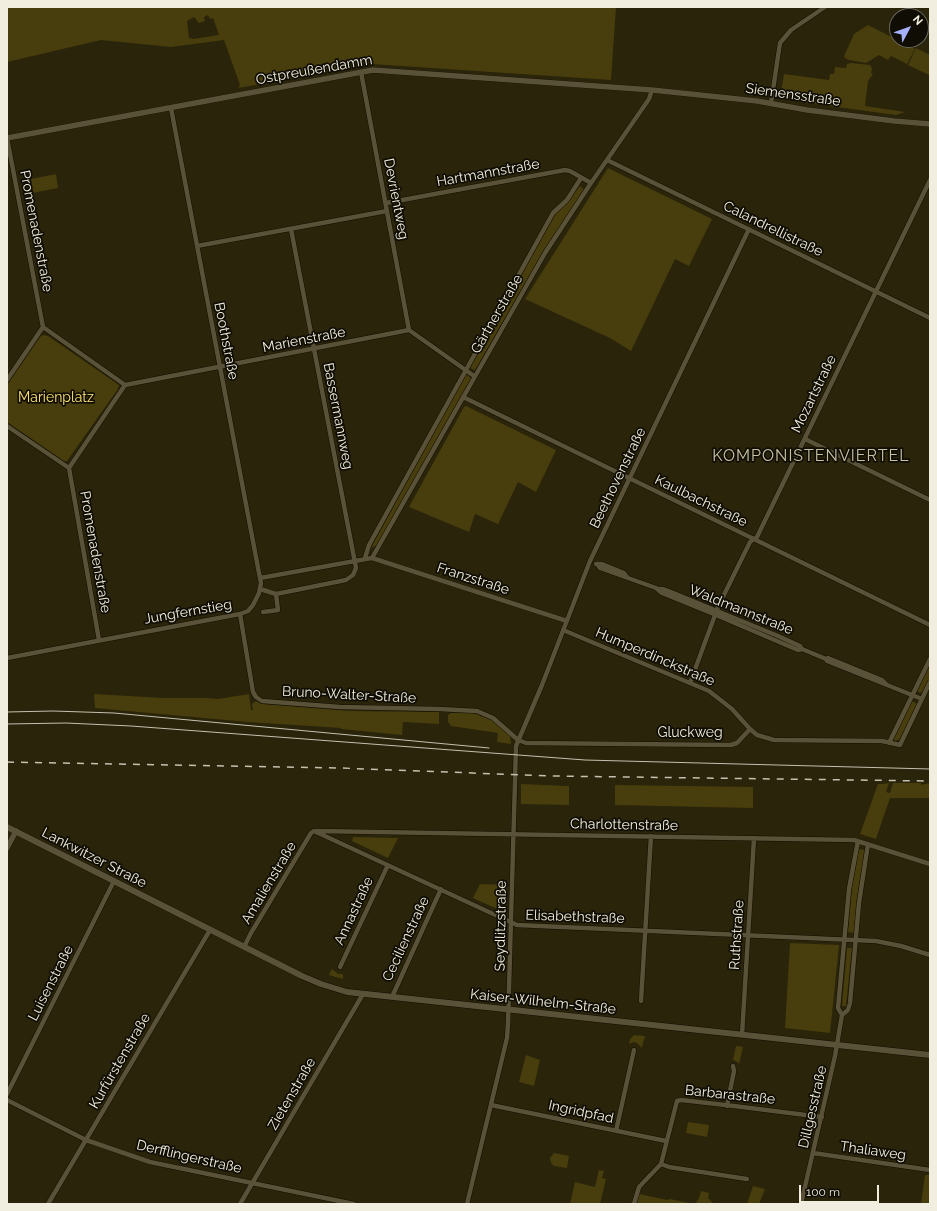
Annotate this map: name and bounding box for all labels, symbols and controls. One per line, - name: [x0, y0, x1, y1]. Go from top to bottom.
- north arrow: [889, 8, 929, 48]
- text: N: [910, 13, 925, 28]
- street label: Ostpreußendamm: [254, 51, 374, 89]
- street label: Siemensstraße: [744, 80, 842, 110]
- street label: Hartmannstraße: [435, 156, 541, 190]
- street label: Devrientweg: [380, 157, 412, 241]
- street label: Promenadenstraße: [16, 169, 56, 293]
- street label: Calandrellistraße: [720, 198, 826, 260]
- street label: Gärtnerstraße: [468, 271, 526, 357]
- street label: Boothstraße: [210, 301, 242, 381]
- street label: Marienstraße: [261, 324, 347, 356]
- street label: Mozartstraße: [788, 352, 840, 436]
- street label: Bassermannweg: [319, 361, 357, 471]
- park label: Marienplatz: [18, 390, 94, 406]
- street label: Beethovenstraße: [586, 425, 650, 531]
- district label: KOMPONISTENVIERTEL: [712, 446, 910, 466]
- street label: Kaulbachstraße: [652, 471, 750, 531]
- street label: Promenadenstraße: [76, 490, 114, 614]
- street label: Franzstraße: [435, 559, 511, 599]
- street label: Waldmannstraße: [687, 581, 795, 639]
- street label: Jungfernstieg: [143, 596, 233, 628]
- street label: Humperdinckstraße: [593, 624, 717, 690]
- street label: Bruno-Walter-Straße: [281, 683, 417, 707]
- street label: Gluckweg: [657, 725, 723, 741]
- street label: Charlottenstraße: [570, 816, 678, 834]
- street label: Lankwitzer Straße: [39, 824, 149, 892]
- street label: Amalienstraße: [238, 839, 300, 927]
- street label: Annastraße: [331, 874, 377, 948]
- street label: Seydlitzstraße: [492, 880, 510, 972]
- street label: Cecilienstraße: [379, 894, 433, 984]
- street label: Ruthstraße: [726, 899, 748, 971]
- street label: Elisabethstraße: [525, 907, 625, 927]
- street label: Luisenstraße: [25, 942, 77, 1024]
- street label: Kaiser-Wilhelm-Straße: [469, 986, 617, 1018]
- street label: Kurfürstenstraße: [86, 1010, 154, 1112]
- street label: Zietenstraße: [265, 1055, 319, 1133]
- street label: Dillgesstraße: [795, 1064, 831, 1150]
- street label: Barbarastraße: [684, 1082, 776, 1108]
- street label: Ingridpfad: [547, 1097, 615, 1127]
- street label: Derfflingerstraße: [135, 1137, 243, 1177]
- street label: Thaliaweg: [839, 1138, 907, 1164]
- scale bar: [801, 1177, 881, 1203]
- text: 100 m: [806, 1185, 840, 1199]

